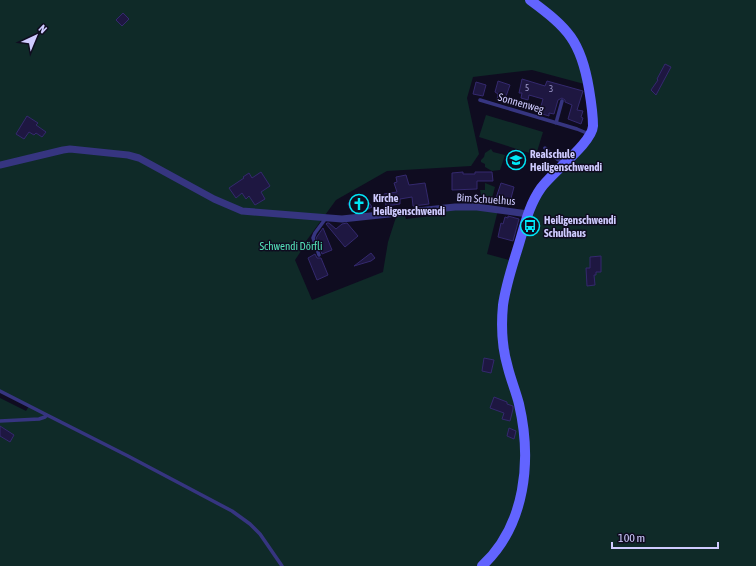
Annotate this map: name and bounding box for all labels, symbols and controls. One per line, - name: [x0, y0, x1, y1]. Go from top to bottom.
- north arrow: [16, 16, 56, 56]
- text: N: [36, 22, 49, 35]
- house number: 5: [525, 83, 529, 93]
- house number: 3: [549, 84, 553, 94]
- street label: Sonnenweg: [497, 91, 545, 115]
- place label: Realschule Heiligenschwendi: [530, 148, 602, 173]
- school or university icon: Realschule Heiligenschwendi: [505, 149, 527, 171]
- street label: Bim Schuelhus: [456, 191, 516, 207]
- place label: Kirche Heiligenschwendi: [373, 192, 445, 217]
- church icon: Kirche Heiligenschwendi: [348, 193, 370, 215]
- place label: Heiligenschwendi Schulhaus: [544, 214, 616, 239]
- bus stop icon: Heiligenschwendi Schulhaus: [519, 215, 541, 237]
- park label: Schwendi Dörfli: [259, 240, 323, 252]
- scale bar: [612, 524, 718, 550]
- text: 100 m: [618, 531, 645, 545]

